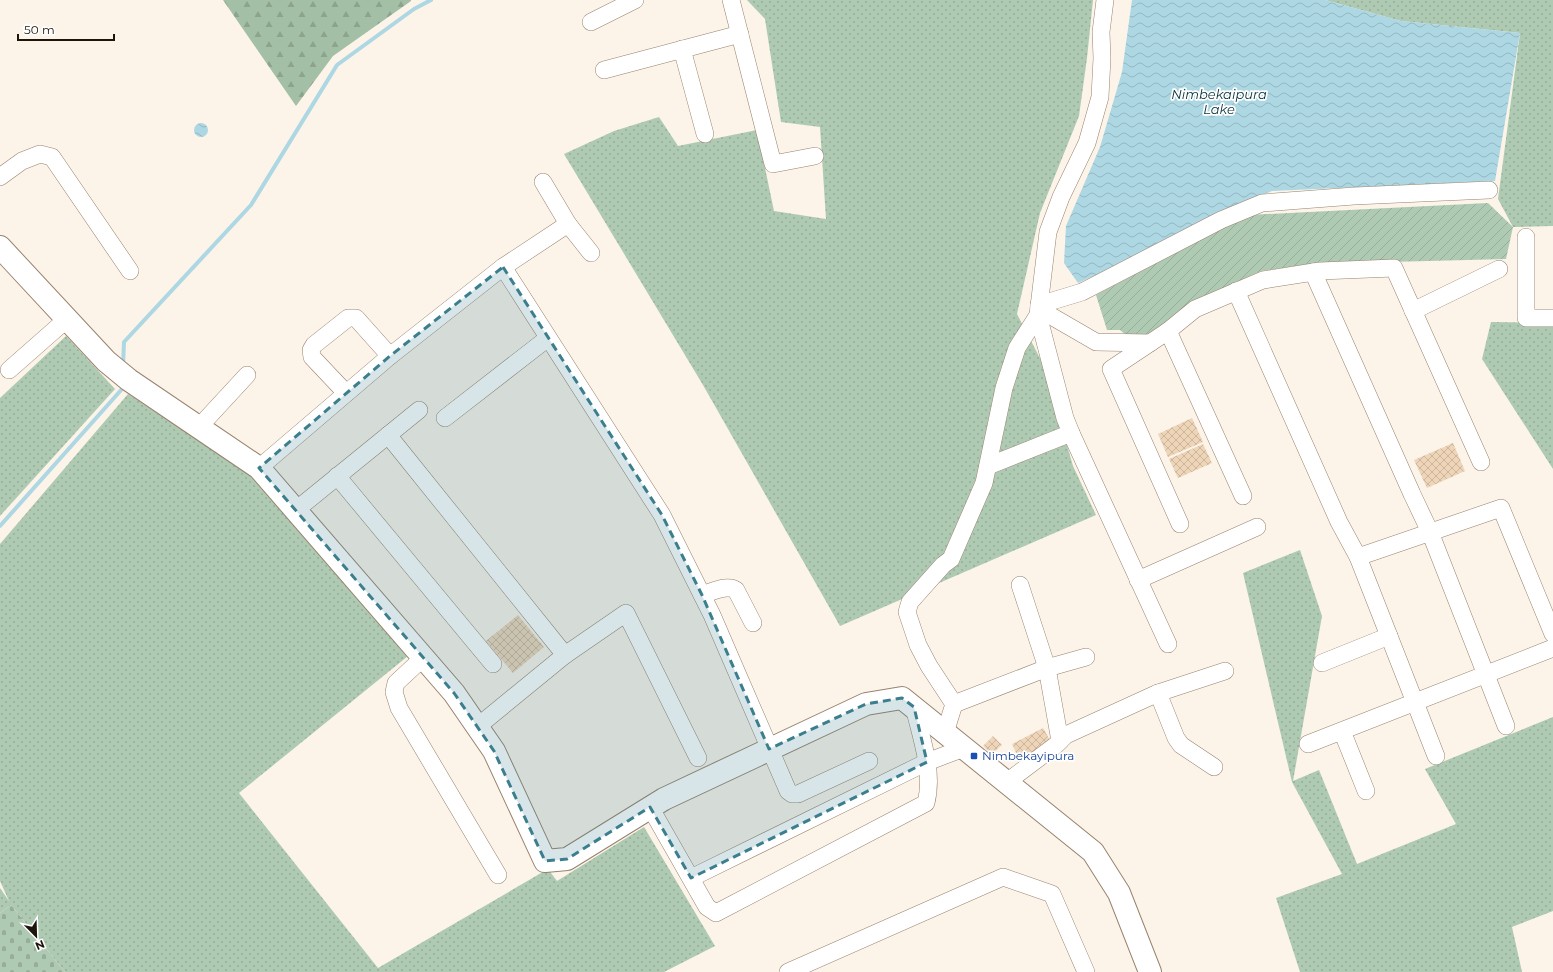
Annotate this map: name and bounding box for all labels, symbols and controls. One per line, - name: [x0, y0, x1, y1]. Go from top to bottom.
- scale bar: [18, 16, 114, 42]
- text: 50 m: [24, 22, 55, 37]
- water label: Nimbekaipura Lake: [1171, 86, 1267, 117]
- place label: Nimbekayipura: [982, 748, 1074, 763]
- marker: Nimbekayipura: [969, 751, 979, 761]
- north arrow: [16, 916, 56, 956]
- text: N: [33, 937, 47, 953]

